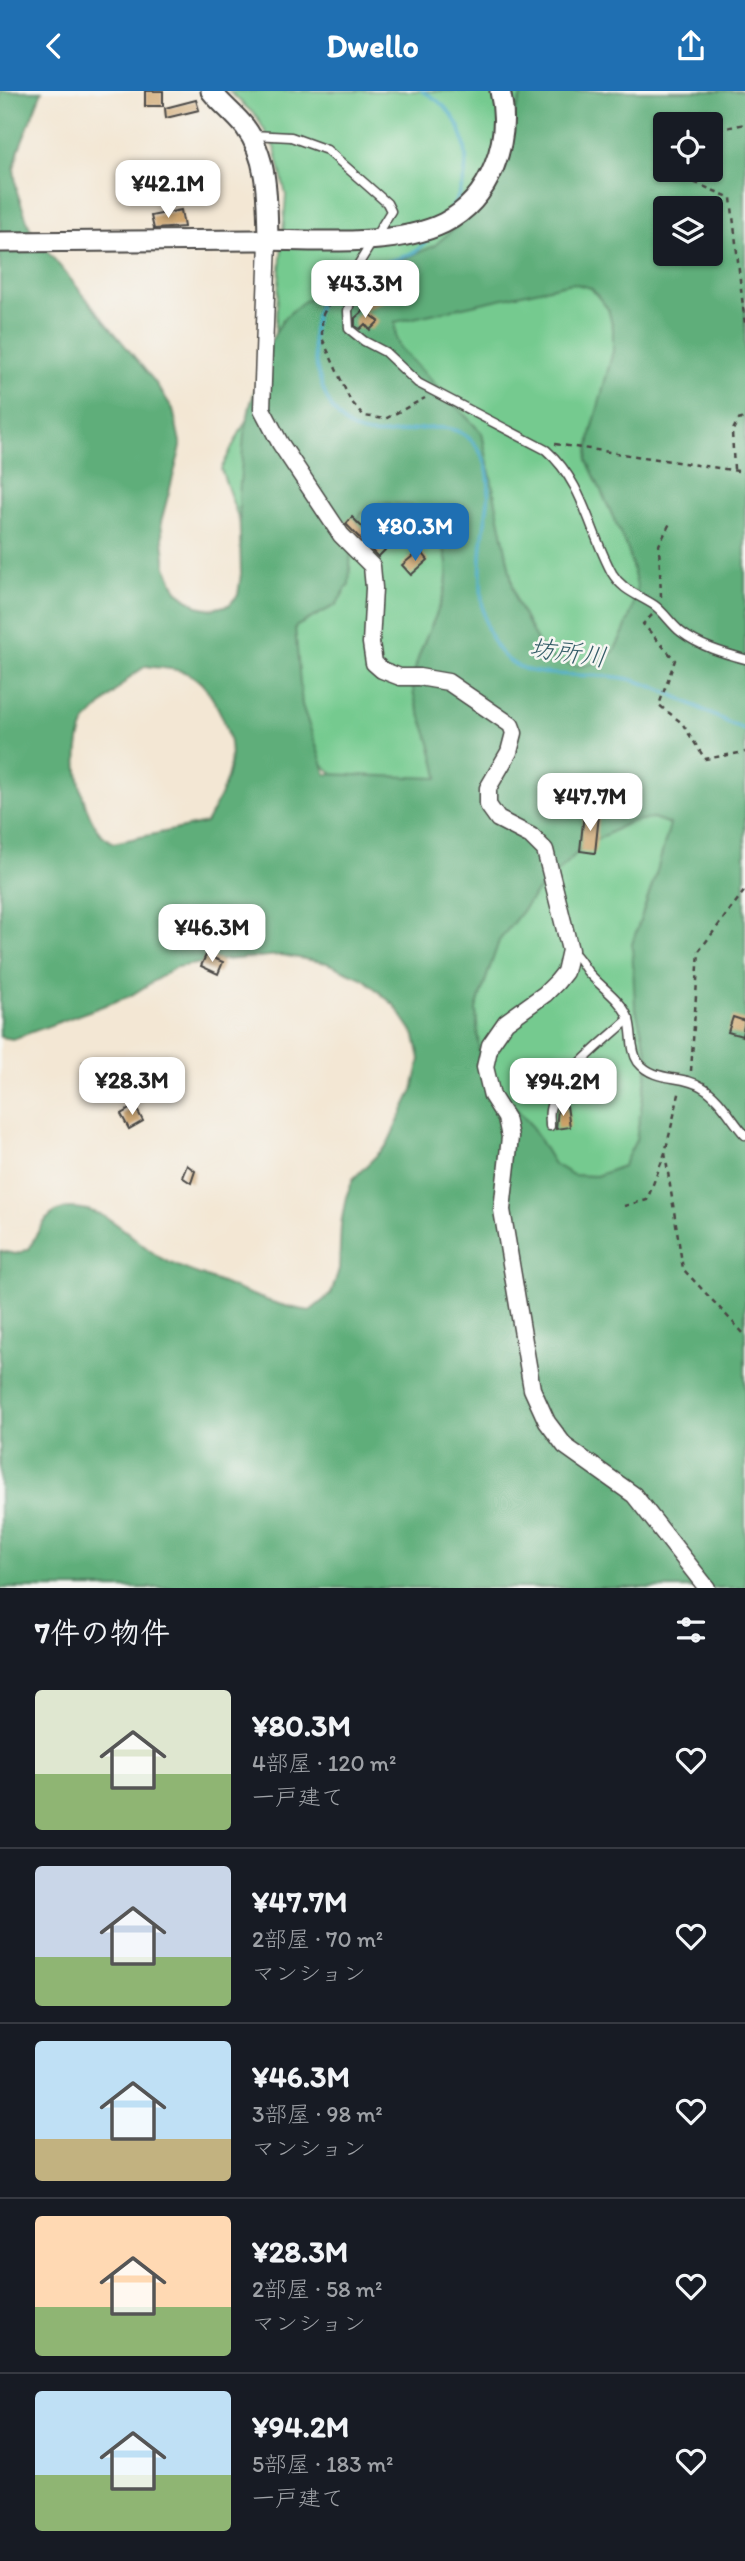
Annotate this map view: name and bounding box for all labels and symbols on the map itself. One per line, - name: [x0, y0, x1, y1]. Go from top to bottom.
- pin: ¥42.1M: [111, 160, 225, 220]
- pin: ¥43.3M: [308, 261, 422, 320]
- pin: ¥80.3M: [358, 503, 472, 563]
- water label: 坊所川: [527, 631, 609, 673]
- pin: ¥47.7M: [533, 773, 647, 833]
- pin: ¥46.3M: [155, 905, 269, 964]
- pin: ¥28.3M: [75, 1058, 189, 1117]
- pin: ¥94.2M: [506, 1059, 620, 1118]

